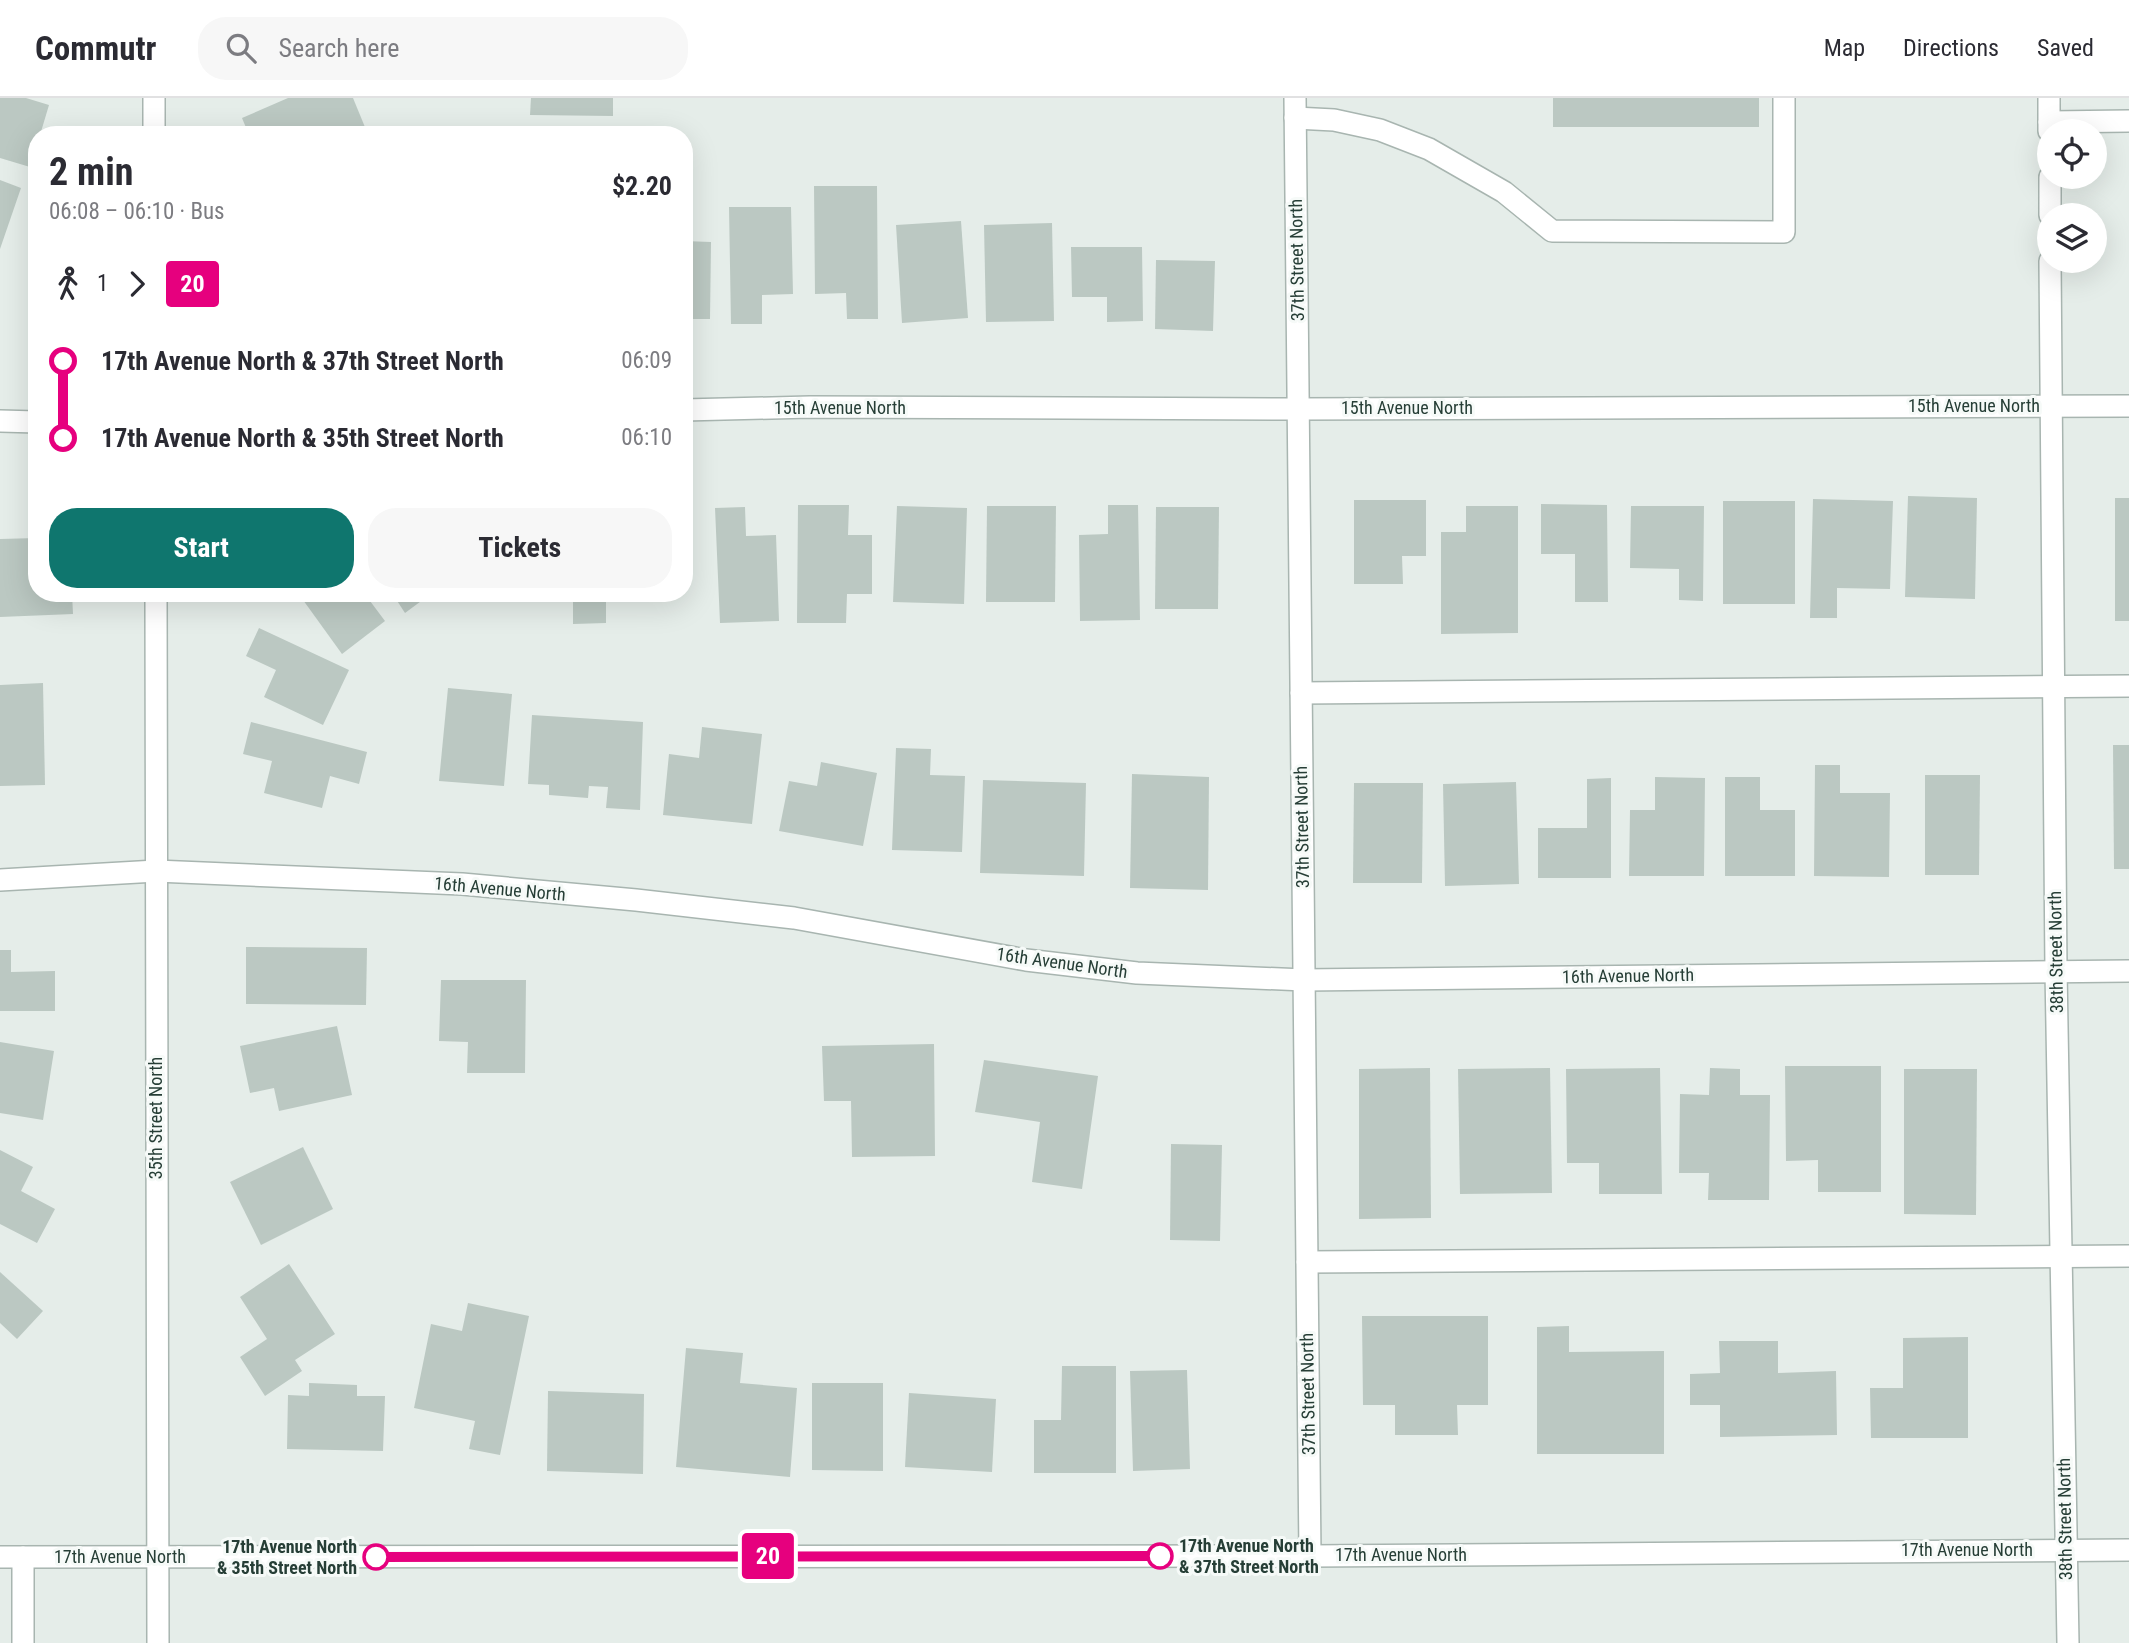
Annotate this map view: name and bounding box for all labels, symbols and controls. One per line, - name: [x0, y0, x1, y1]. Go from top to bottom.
- search box: [198, 17, 688, 80]
- text: Commutr: [35, 29, 156, 68]
- icon: search: [222, 29, 260, 67]
- text: Search here: [278, 33, 399, 63]
- text: Map: [1824, 34, 1865, 62]
- text: Directions: [1903, 34, 1999, 62]
- text: Saved: [2037, 34, 2094, 62]
- map controls: [2037, 119, 2107, 273]
- button: locate: [2037, 119, 2107, 189]
- text: 2 min: [49, 150, 133, 194]
- text: $2.20: [612, 171, 672, 201]
- text: 06:08 – 06:10 · Bus: [49, 198, 225, 225]
- street label: 37th Street North: [1285, 199, 1308, 321]
- button: layers: [2037, 203, 2107, 273]
- icon: walk: [49, 265, 87, 303]
- icon: forward: [118, 265, 156, 303]
- text: 1: [97, 270, 108, 297]
- text: 20: [180, 270, 205, 298]
- text: 17th Avenue North & 37th Street North: [101, 346, 504, 376]
- text: 06:09: [621, 347, 672, 374]
- street label: 15th Avenue North: [1908, 395, 2040, 416]
- street label: 15th Avenue North: [774, 397, 906, 418]
- street label: 15th Avenue North: [1341, 397, 1473, 418]
- text: 17th Avenue North & 35th Street North: [101, 423, 504, 453]
- text: 06:10: [621, 424, 672, 451]
- button: Start: [49, 508, 354, 588]
- button: Tickets: [368, 508, 672, 588]
- street label: 37th Street North: [1290, 766, 1313, 888]
- street label: 16th Avenue North: [433, 872, 567, 905]
- street label: 38th Street North: [2044, 891, 2067, 1013]
- street label: 16th Avenue North: [995, 943, 1129, 982]
- street label: 16th Avenue North: [1562, 964, 1694, 987]
- street label: 35th Street North: [145, 1057, 166, 1179]
- street label: 37th Street North: [1296, 1333, 1319, 1455]
- street label: 38th Street North: [2053, 1458, 2076, 1580]
- line badge: 20: [736, 1533, 800, 1579]
- place label: 17th Avenue North & 37th Street North: [1179, 1535, 1319, 1577]
- place label: 17th Avenue North & 35th Street North: [217, 1536, 357, 1578]
- street label: 17th Avenue North: [1901, 1539, 2033, 1560]
- text: 20: [756, 1542, 780, 1570]
- marker: 17th Avenue North & 37th Street North: [1147, 1543, 1173, 1569]
- marker: 17th Avenue North & 35th Street North: [363, 1544, 389, 1570]
- street label: 17th Avenue North: [1335, 1544, 1467, 1565]
- street label: 17th Avenue North: [54, 1546, 186, 1567]

